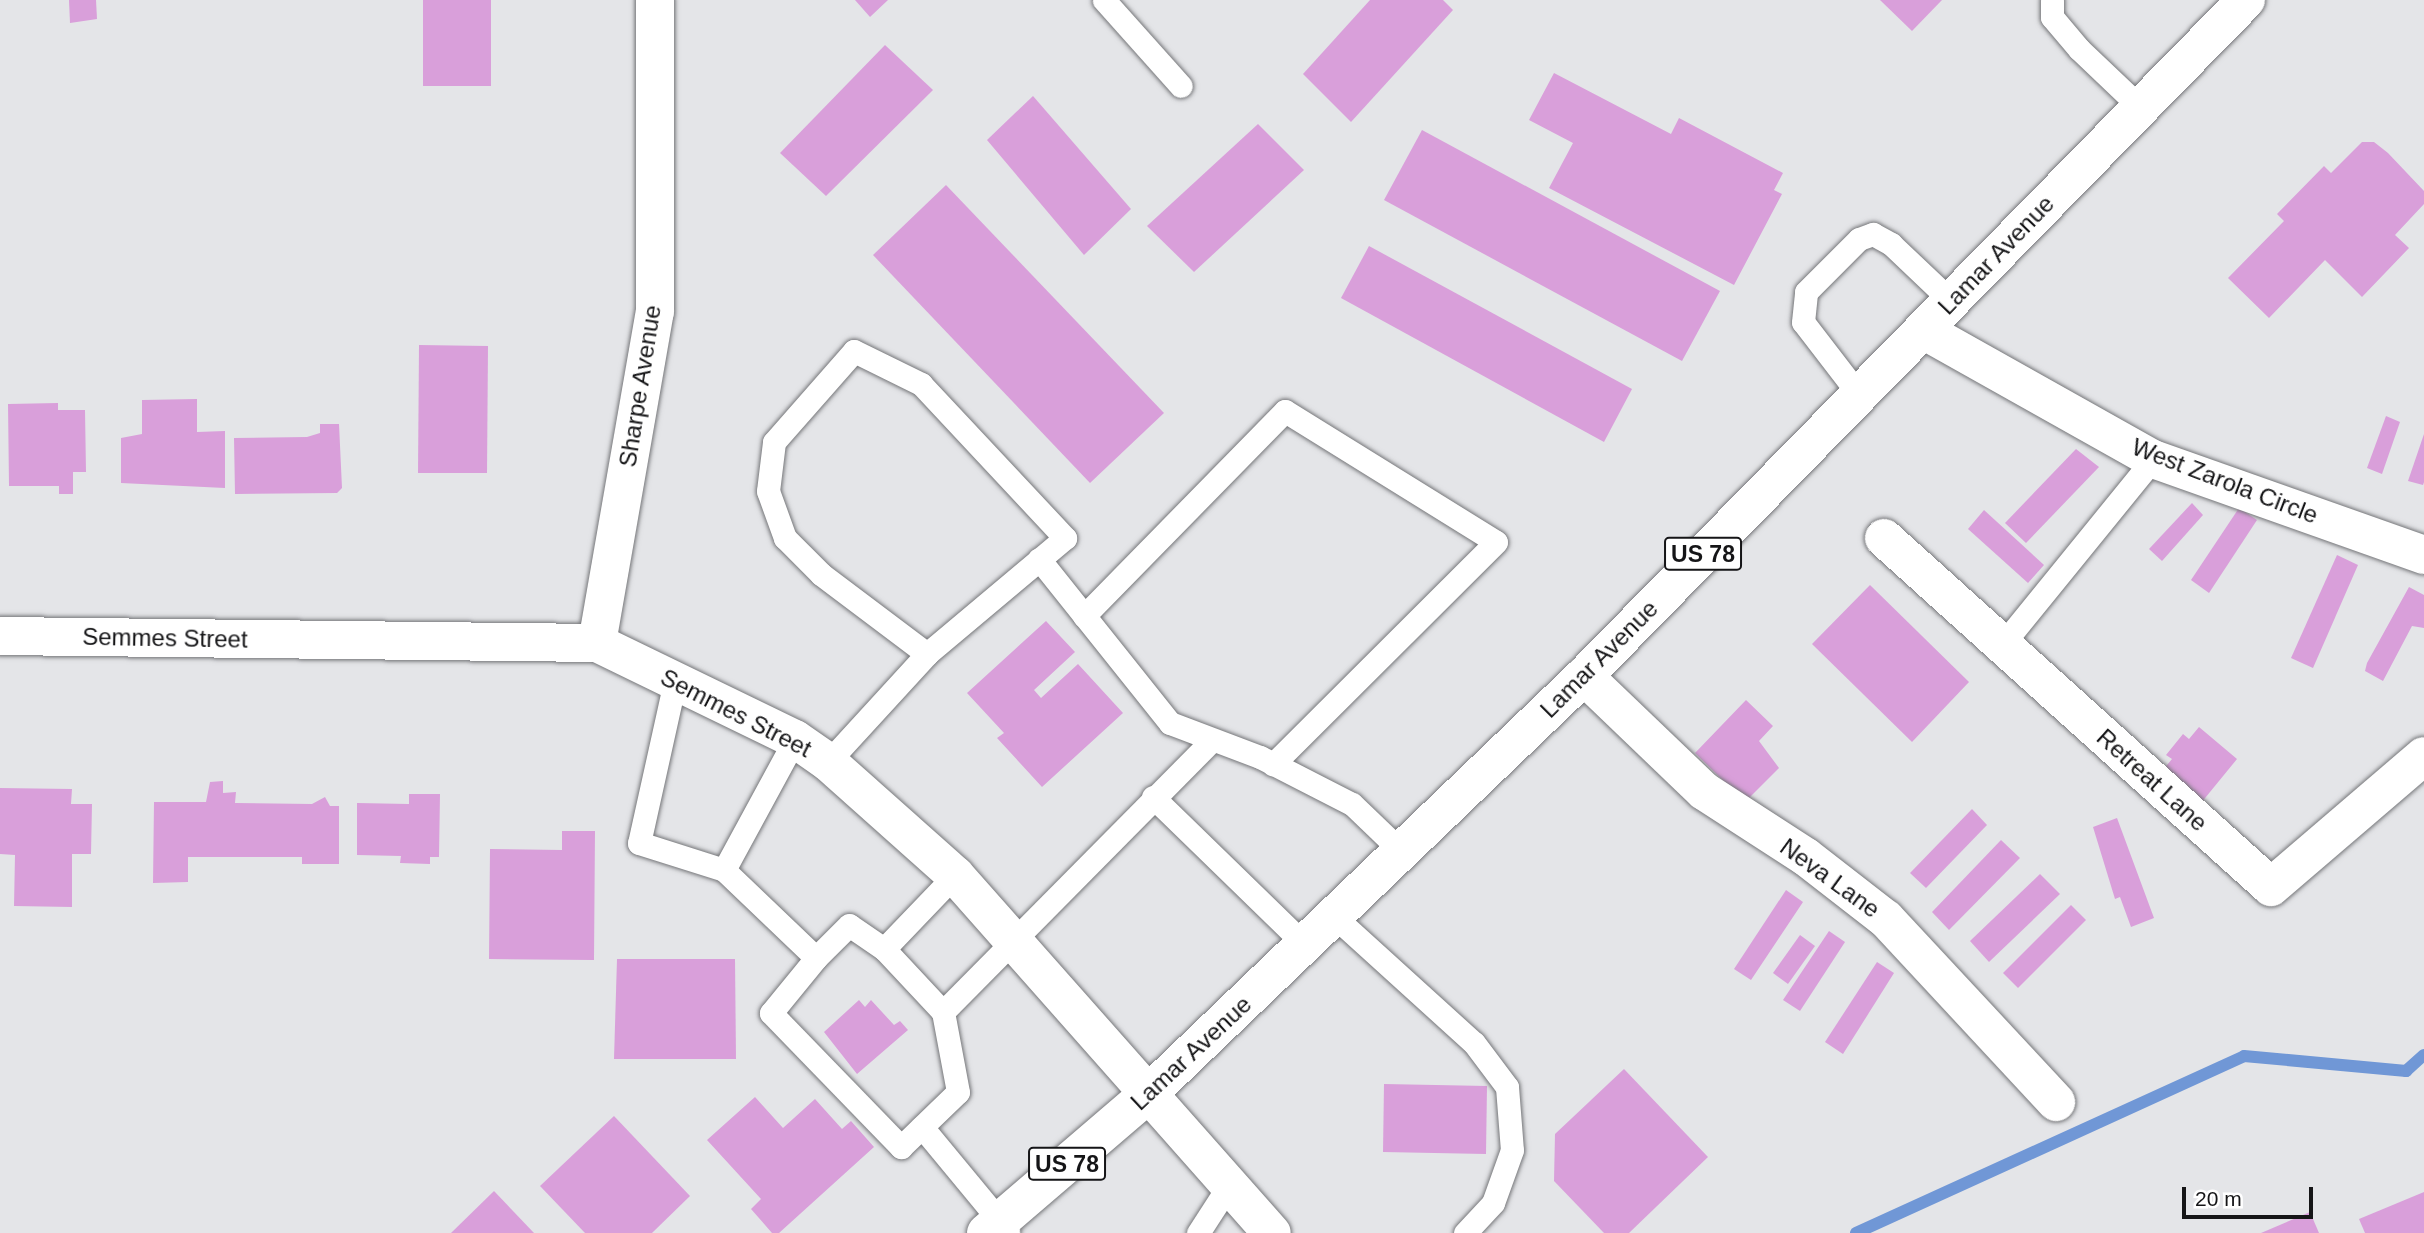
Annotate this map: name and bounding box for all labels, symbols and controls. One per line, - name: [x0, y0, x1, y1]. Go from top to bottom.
- street label: Lamar Avenue: [1932, 189, 2060, 321]
- street label: Sharpe Avenue: [613, 302, 667, 470]
- street label: West Zarola Circle: [2128, 432, 2322, 530]
- road number: US 78: [1663, 534, 1743, 574]
- street label: Lamar Avenue: [1534, 594, 1664, 724]
- street label: Semmes Street: [82, 622, 248, 654]
- street label: Semmes Street: [656, 663, 816, 763]
- street label: Retreat Lane: [2091, 723, 2213, 837]
- street label: Neva Lane: [1775, 832, 1885, 924]
- street label: Lamar Avenue: [1124, 989, 1258, 1117]
- road number: US 78: [1027, 1144, 1107, 1184]
- scale bar: [2186, 1174, 2317, 1218]
- text: 20 m: [2195, 1187, 2242, 1210]

